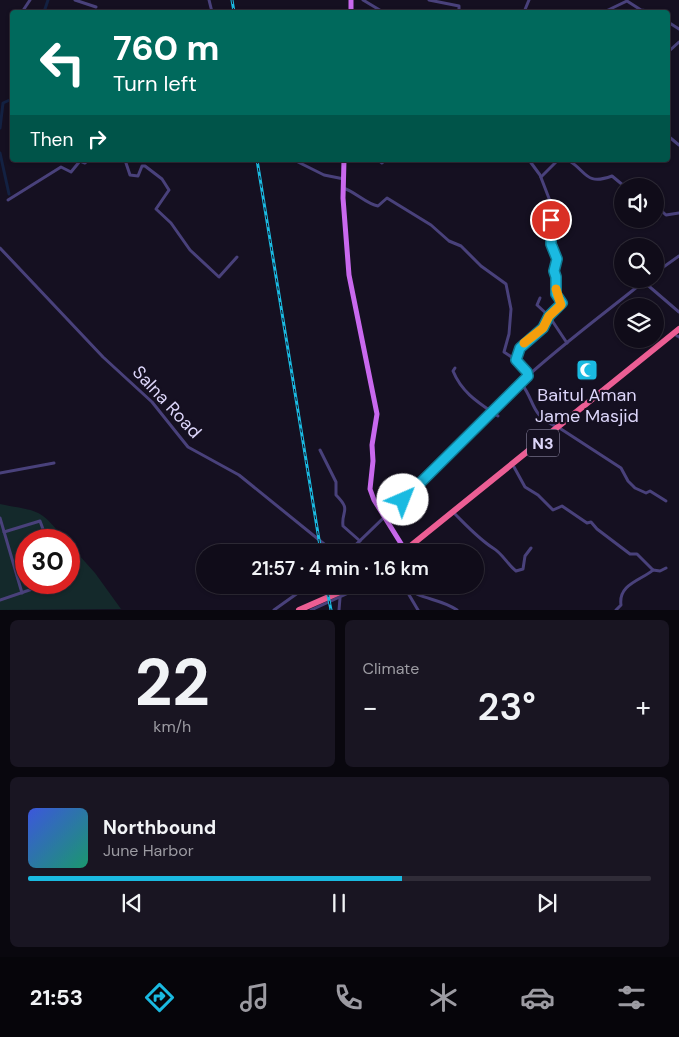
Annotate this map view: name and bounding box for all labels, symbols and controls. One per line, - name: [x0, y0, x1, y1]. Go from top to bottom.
- text: 760 m: [113, 25, 219, 71]
- icon: left: [30, 30, 95, 95]
- text: Turn left: [113, 69, 197, 98]
- icon: right: [83, 125, 111, 153]
- text: Then: [30, 127, 73, 152]
- map controls: [614, 178, 664, 348]
- button: sound: [614, 178, 664, 228]
- pin: [530, 199, 572, 241]
- icon: arrive: [537, 206, 565, 234]
- button: search: [614, 238, 664, 288]
- button: layers: [614, 298, 664, 348]
- mosque icon: Baitul Aman Jame Masjid: [575, 358, 599, 382]
- street label: Salna Road: [127, 361, 207, 443]
- place label: Baitul Aman Jame Masjid: [535, 383, 639, 428]
- road number: N3: [527, 429, 559, 456]
- position arrow: [376, 473, 428, 525]
- speed limit sign: 30: [15, 529, 80, 594]
- text: 21:57 · 4 min · 1.6 km: [251, 556, 429, 581]
- text: 22: [135, 641, 210, 725]
- text: Climate: [363, 658, 419, 679]
- text: 23°: [478, 682, 536, 732]
- text: −: [363, 689, 378, 726]
- text: +: [636, 689, 651, 726]
- text: km/h: [153, 716, 191, 737]
- text: Northbound: [103, 815, 216, 840]
- text: June Harbor: [103, 840, 194, 861]
- icon: previous: [118, 889, 146, 917]
- icon: pause: [325, 889, 353, 917]
- icon: next: [533, 889, 561, 917]
- icon: directions: [142, 980, 177, 1015]
- icon: music: [237, 980, 272, 1015]
- icon: phone: [331, 980, 366, 1015]
- icon: climate: [426, 980, 461, 1015]
- icon: car: [520, 980, 555, 1015]
- icon: filters: [614, 980, 649, 1015]
- text: 21:53: [30, 983, 83, 1012]

